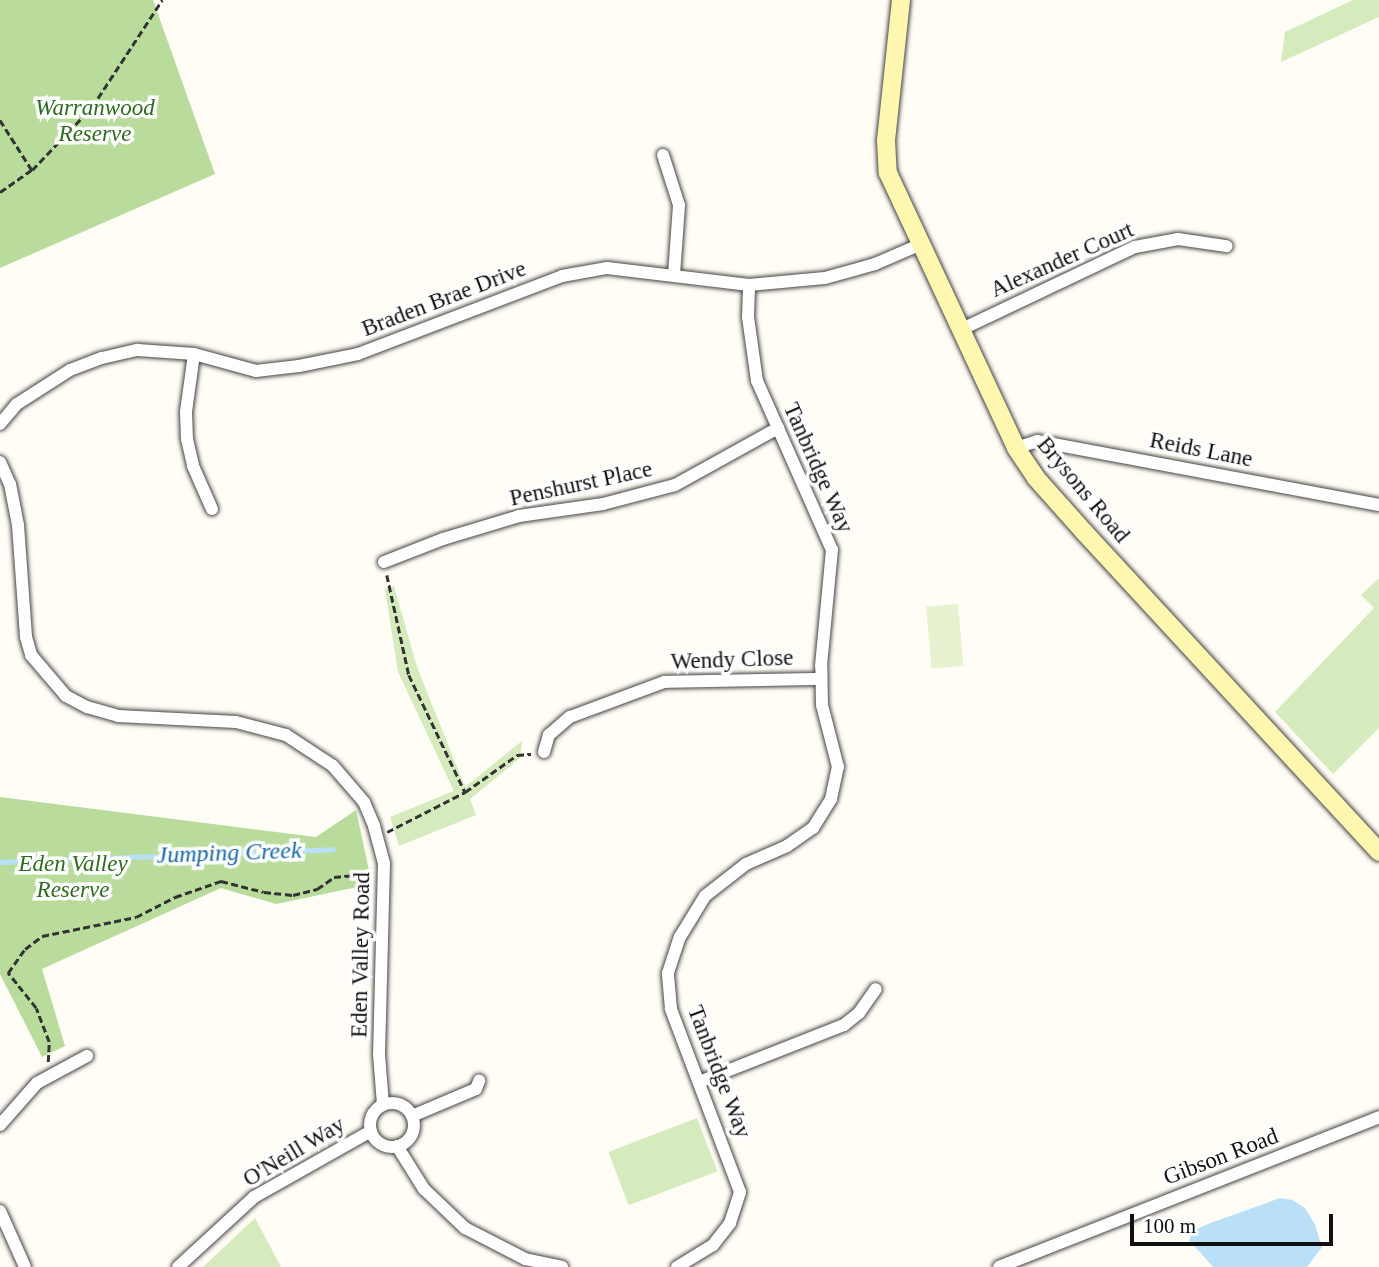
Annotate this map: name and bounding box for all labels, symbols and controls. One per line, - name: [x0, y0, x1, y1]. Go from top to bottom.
- park label: Warranwood Reserve: [35, 94, 155, 148]
- street label: Alexander Court: [986, 216, 1138, 304]
- street label: Braden Brae Drive: [358, 255, 530, 343]
- street label: Tanbridge Way: [777, 398, 859, 538]
- street label: Reids Lane: [1147, 427, 1255, 473]
- street label: Brysons Road: [1031, 431, 1135, 549]
- street label: Penshurst Place: [507, 455, 655, 513]
- street label: Wendy Close: [670, 644, 794, 676]
- water label: Jumping Creek: [156, 836, 302, 870]
- park label: Eden Valley Reserve: [18, 850, 128, 904]
- street label: Eden Valley Road: [346, 872, 376, 1038]
- street label: Tanbridge Way: [681, 1002, 757, 1142]
- street label: O'Neill Way: [238, 1111, 350, 1193]
- street label: Gibson Road: [1160, 1122, 1282, 1192]
- scale bar: [1134, 1200, 1337, 1244]
- text: 100 m: [1143, 1214, 1196, 1238]

